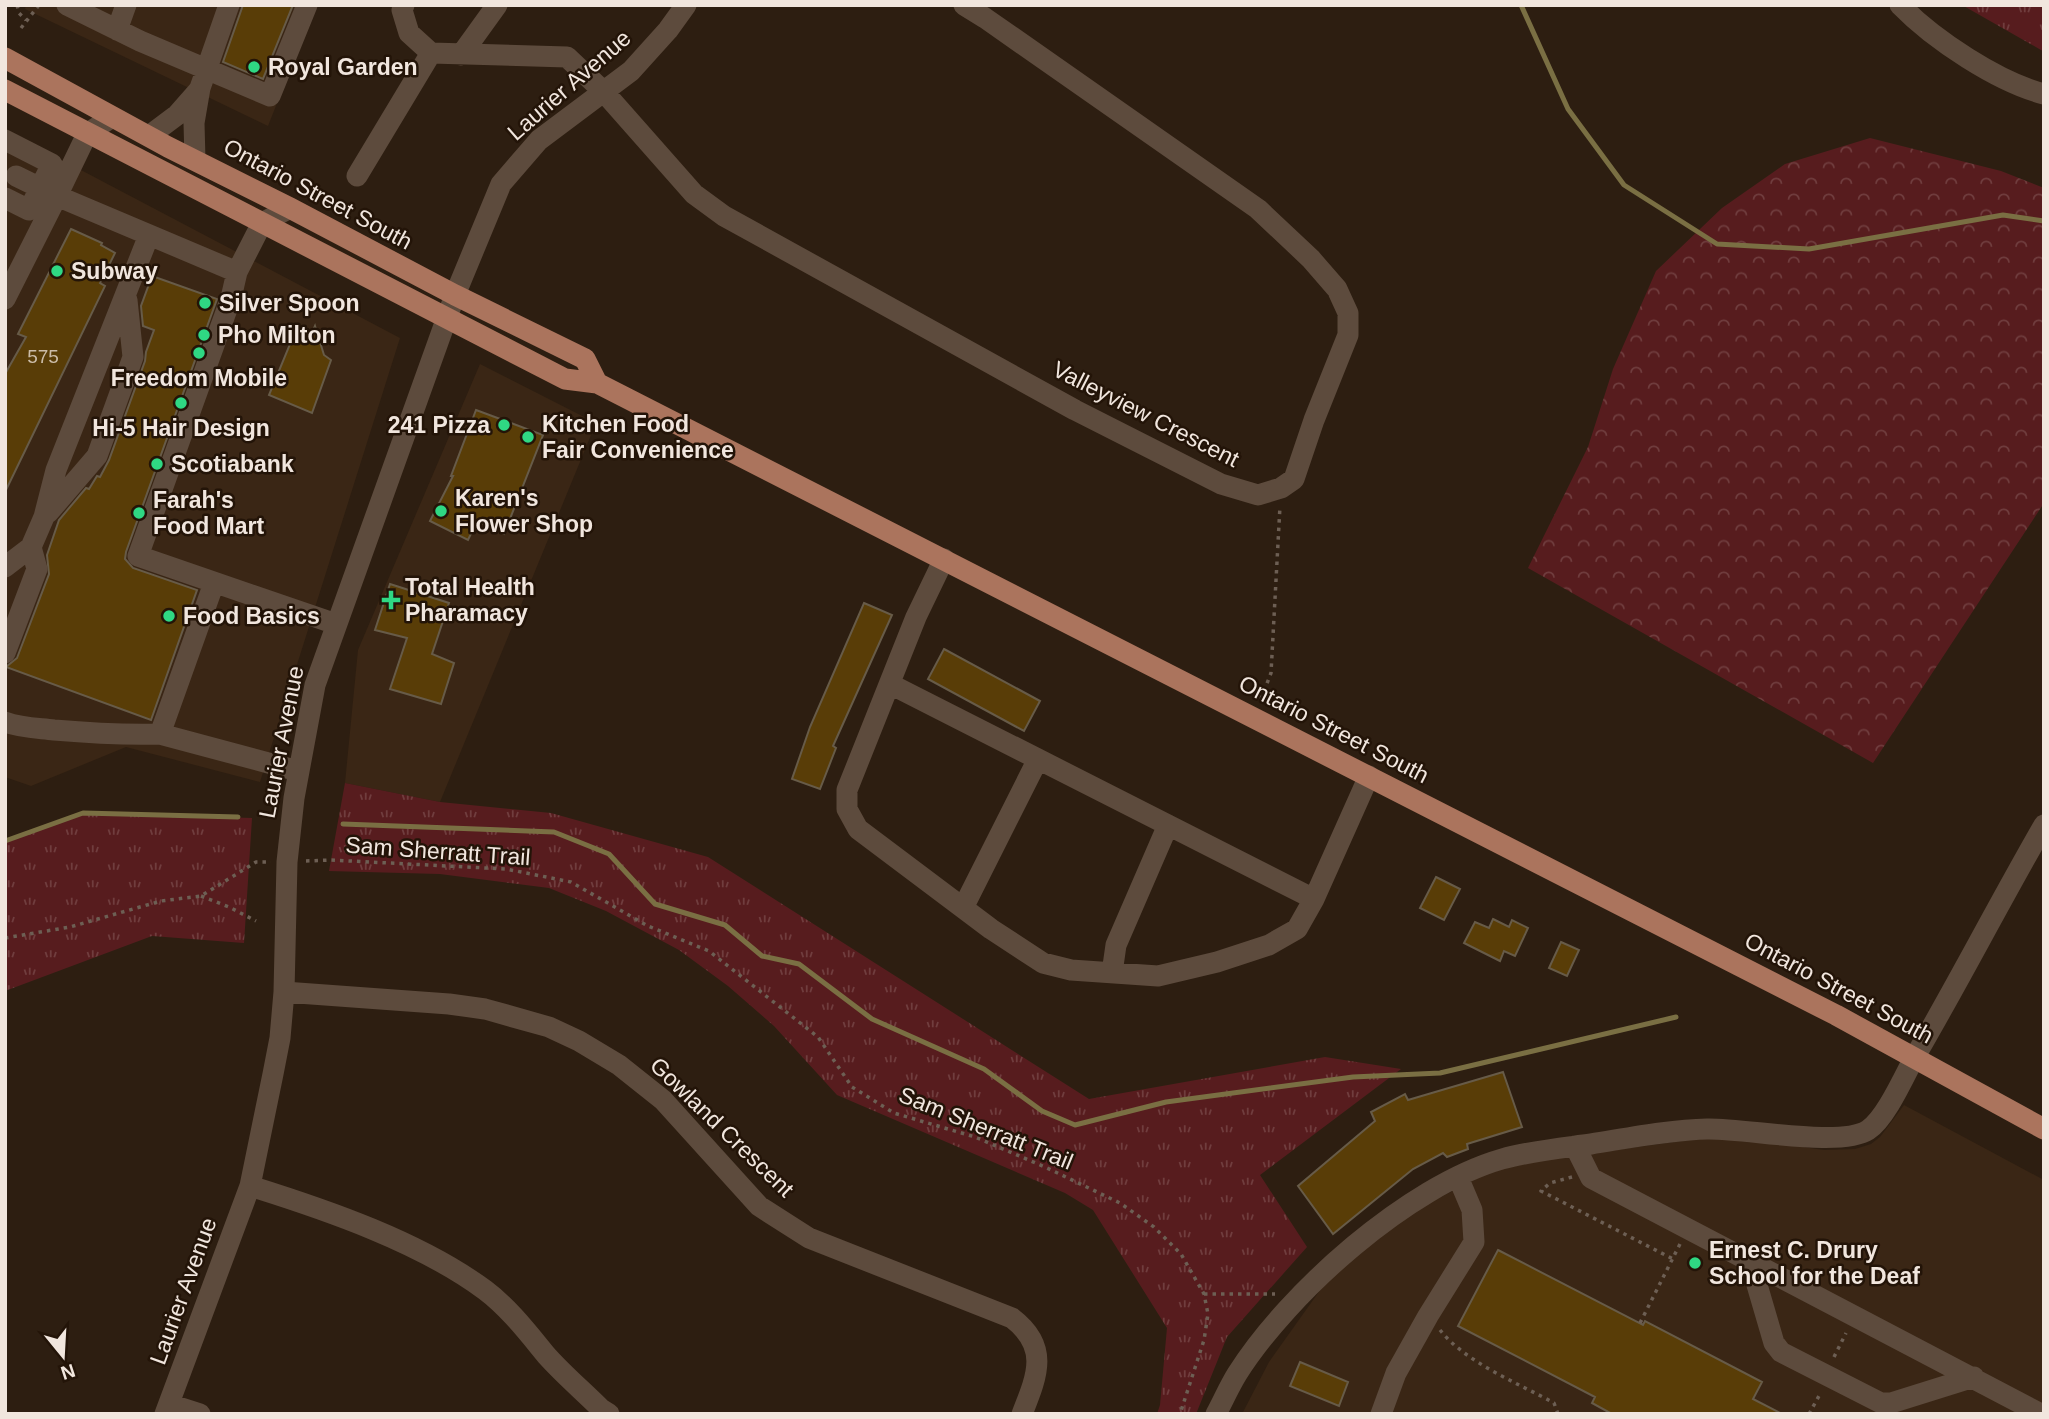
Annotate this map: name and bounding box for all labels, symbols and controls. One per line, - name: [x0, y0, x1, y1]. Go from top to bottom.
- street label: Laurier Avenue: [502, 25, 636, 145]
- place label: Royal Garden: [268, 54, 418, 80]
- marker: Royal Garden: [246, 59, 262, 75]
- street label: Ontario Street South: [219, 133, 417, 255]
- place label: Subway: [71, 258, 158, 284]
- marker: Subway: [49, 263, 65, 279]
- place label: Silver Spoon: [219, 290, 360, 316]
- marker: Silver Spoon: [197, 295, 213, 311]
- place label: Pho Milton: [218, 322, 336, 348]
- marker: Pho Milton: [196, 327, 212, 343]
- marker: Freedom Mobile: [191, 345, 207, 361]
- house number: 575: [27, 346, 59, 367]
- street label: Valleyview Crescent: [1049, 356, 1244, 472]
- place label: Freedom Mobile: [111, 365, 287, 391]
- marker: Hi-5 Hair Design: [173, 395, 189, 411]
- place label: Kitchen Food Fair Convenience: [542, 411, 734, 463]
- place label: 241 Pizza: [388, 412, 490, 438]
- place label: Hi-5 Hair Design: [92, 415, 270, 441]
- marker: 241 Pizza: [496, 417, 512, 433]
- marker: Kitchen Food Fair Convenience: [520, 429, 536, 445]
- place label: Scotiabank: [171, 451, 294, 477]
- marker: Scotiabank: [149, 456, 165, 472]
- place label: Karen's Flower Shop: [455, 485, 593, 537]
- place label: Farah's Food Mart: [153, 487, 264, 539]
- marker: Karen's Flower Shop: [433, 503, 449, 519]
- marker: Farah's Food Mart: [131, 505, 147, 521]
- place label: Total Health Pharamacy: [405, 574, 535, 626]
- marker: Total Health Pharamacy: [383, 592, 399, 608]
- place label: Food Basics: [183, 603, 320, 629]
- marker: Food Basics: [161, 608, 177, 624]
- street label: Laurier Avenue: [254, 664, 308, 820]
- street label: Ontario Street South: [1235, 670, 1433, 788]
- street label: Sam Sherratt Trail: [345, 832, 531, 870]
- street label: Ontario Street South: [1740, 927, 1938, 1049]
- street label: Gowland Crescent: [645, 1052, 800, 1202]
- street label: Sam Sherratt Trail: [895, 1081, 1077, 1175]
- street label: Laurier Avenue: [144, 1214, 222, 1368]
- place label: Ernest C. Drury School for the Deaf: [1709, 1237, 1920, 1289]
- marker: Ernest C. Drury School for the Deaf: [1687, 1255, 1703, 1271]
- north arrow: [28, 1321, 98, 1391]
- text: N: [58, 1360, 78, 1384]

